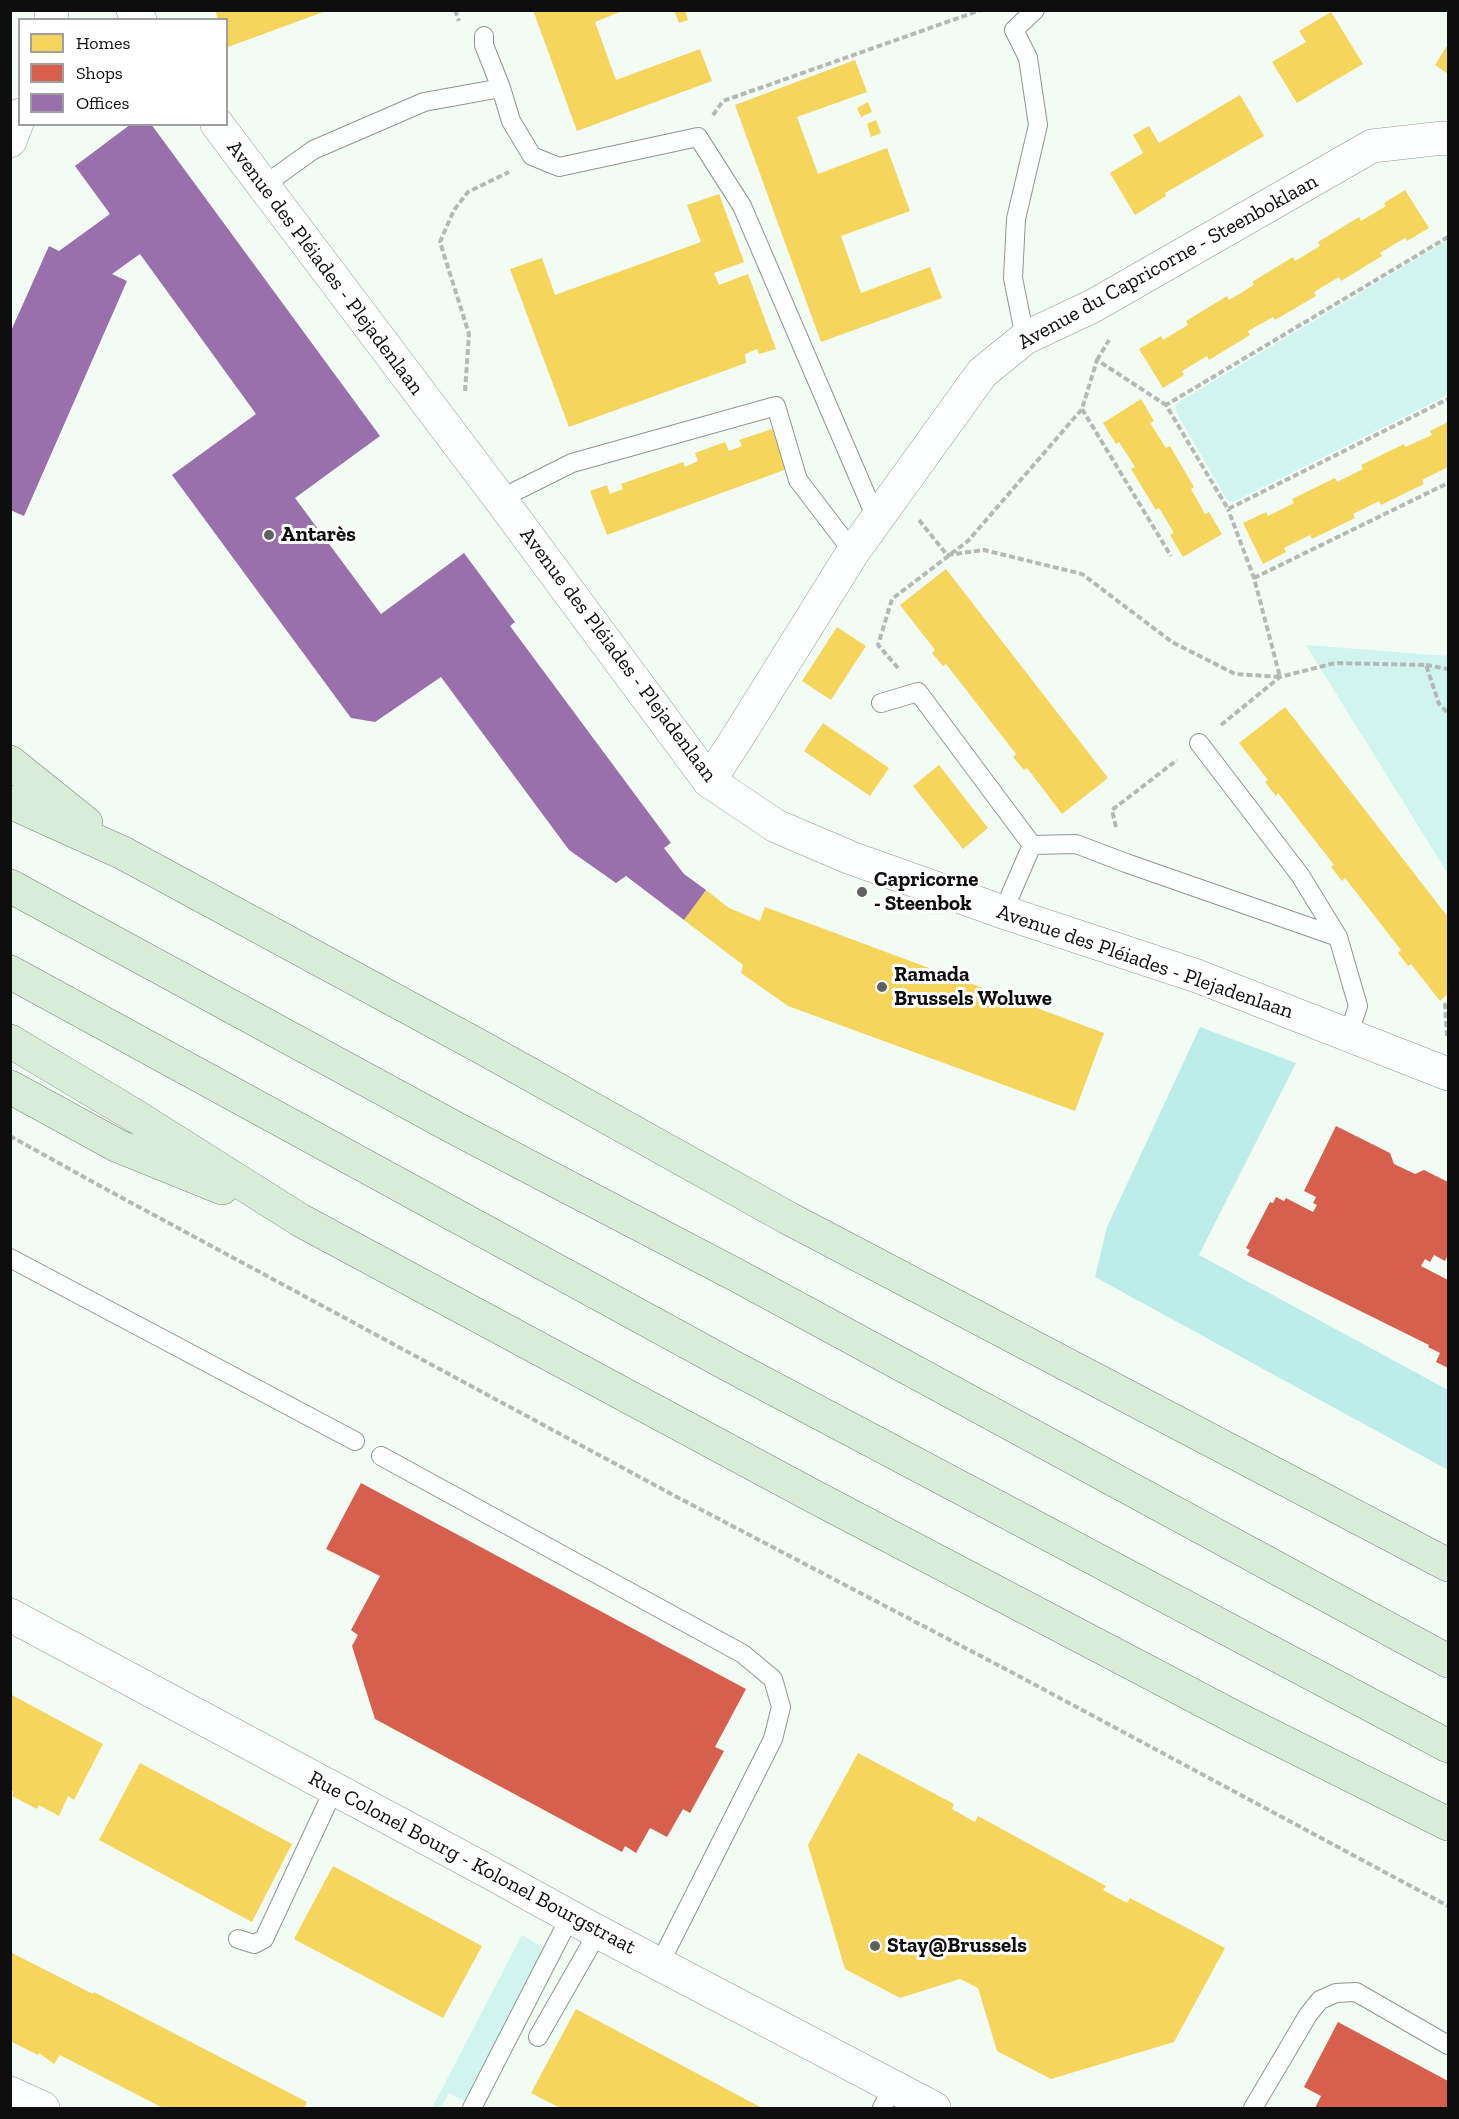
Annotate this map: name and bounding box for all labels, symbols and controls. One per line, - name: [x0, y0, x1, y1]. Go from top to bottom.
- legend: [18, 18, 228, 126]
- text: Homes: [76, 32, 130, 54]
- text: Shops: [76, 62, 123, 84]
- text: Offices: [76, 92, 129, 114]
- street label: Avenue des Pléiades - Plejadenlaan: [221, 136, 429, 400]
- street label: Avenue du Capricorne - Steenboklaan: [1014, 169, 1322, 355]
- place label: Antarès: [281, 522, 356, 548]
- street label: Avenue des Pléiades - Plejadenlaan: [514, 523, 722, 787]
- marker: Antarès: [262, 528, 276, 542]
- place label: Capricorne - Steenbok: [874, 867, 978, 917]
- marker: Capricorne - Steenbok: [855, 885, 869, 899]
- street label: Avenue des Pléiades - Plejadenlaan: [993, 899, 1297, 1025]
- place label: Ramada Brussels Woluwe: [894, 962, 1052, 1012]
- marker: Ramada Brussels Woluwe: [875, 980, 889, 994]
- street label: Rue Colonel Bourg - Kolonel Bourgstraat: [304, 1766, 640, 1960]
- place label: Stay@Brussels: [887, 1933, 1027, 1959]
- marker: Stay@Brussels: [868, 1939, 882, 1953]

